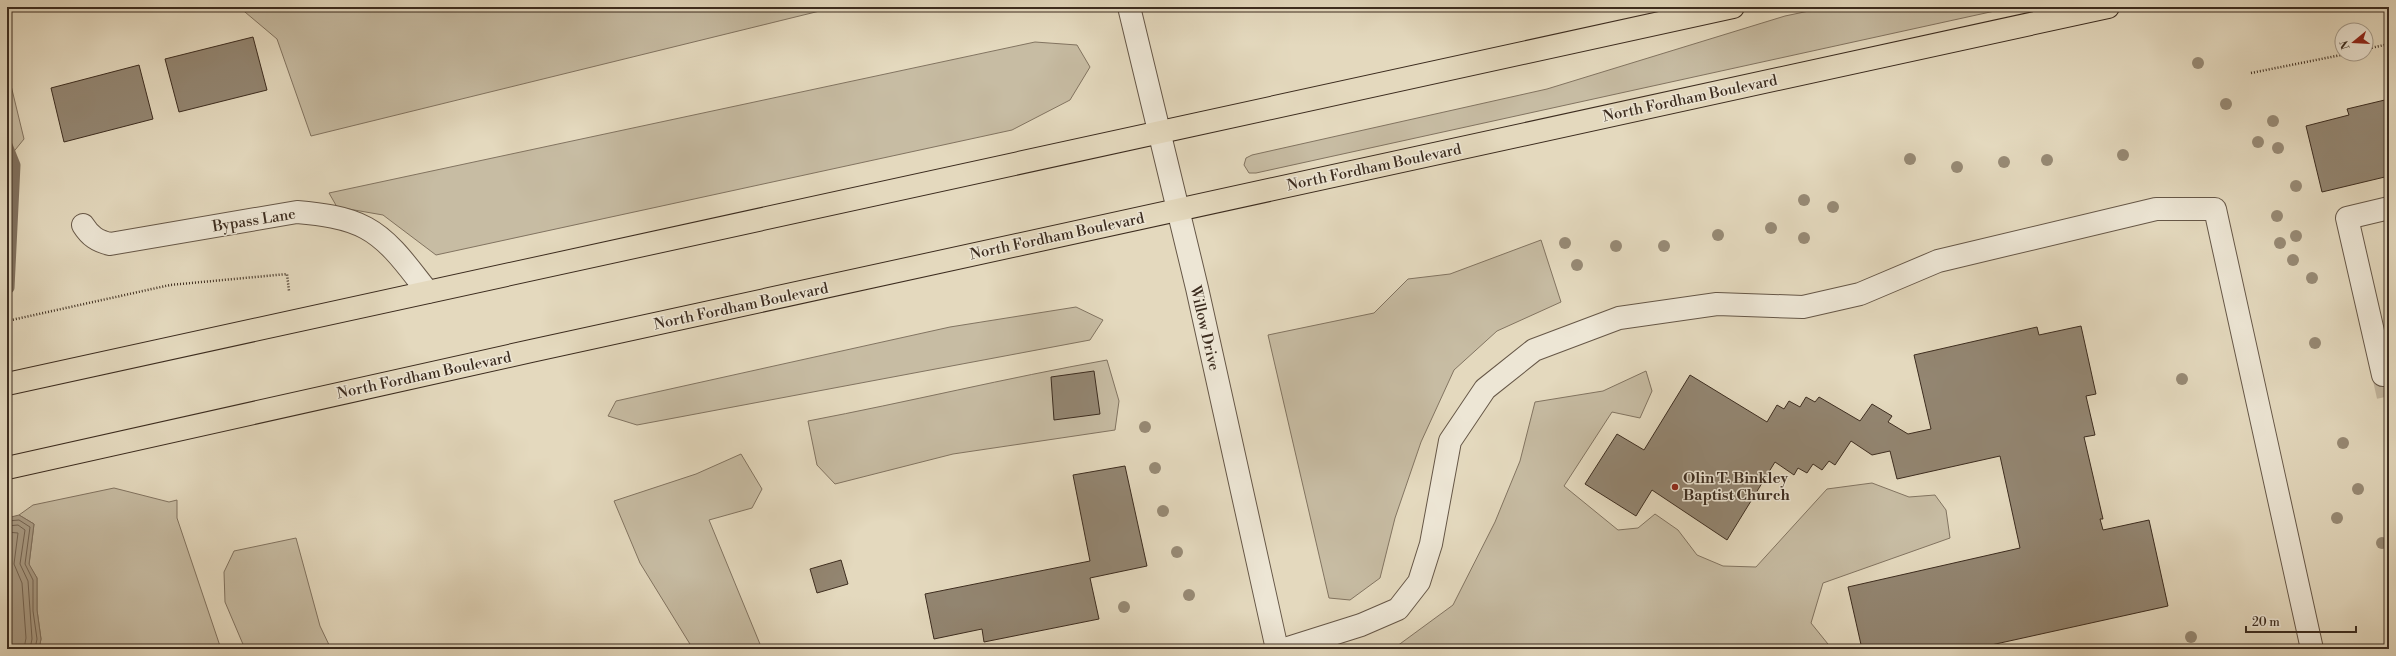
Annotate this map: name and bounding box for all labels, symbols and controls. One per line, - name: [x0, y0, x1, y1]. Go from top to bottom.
- north arrow: [2334, 22, 2374, 62]
- text: N: [2337, 38, 2353, 51]
- street label: North Fordham Boulevard: [1601, 71, 1780, 126]
- street label: North Fordham Boulevard: [1285, 140, 1464, 195]
- street label: Bypass Lane: [210, 205, 297, 237]
- street label: North Fordham Boulevard: [968, 209, 1147, 264]
- street label: North Fordham Boulevard: [652, 279, 831, 334]
- street label: Willow Drive: [1185, 283, 1224, 372]
- street label: North Fordham Boulevard: [335, 348, 514, 403]
- place label: Olin T. Binkley Baptist Church: [1683, 469, 1791, 505]
- marker: Olin T. Binkley Baptist Church: [1670, 482, 1680, 492]
- scale bar: [2246, 608, 2356, 634]
- text: 20 m: [2252, 615, 2280, 630]

